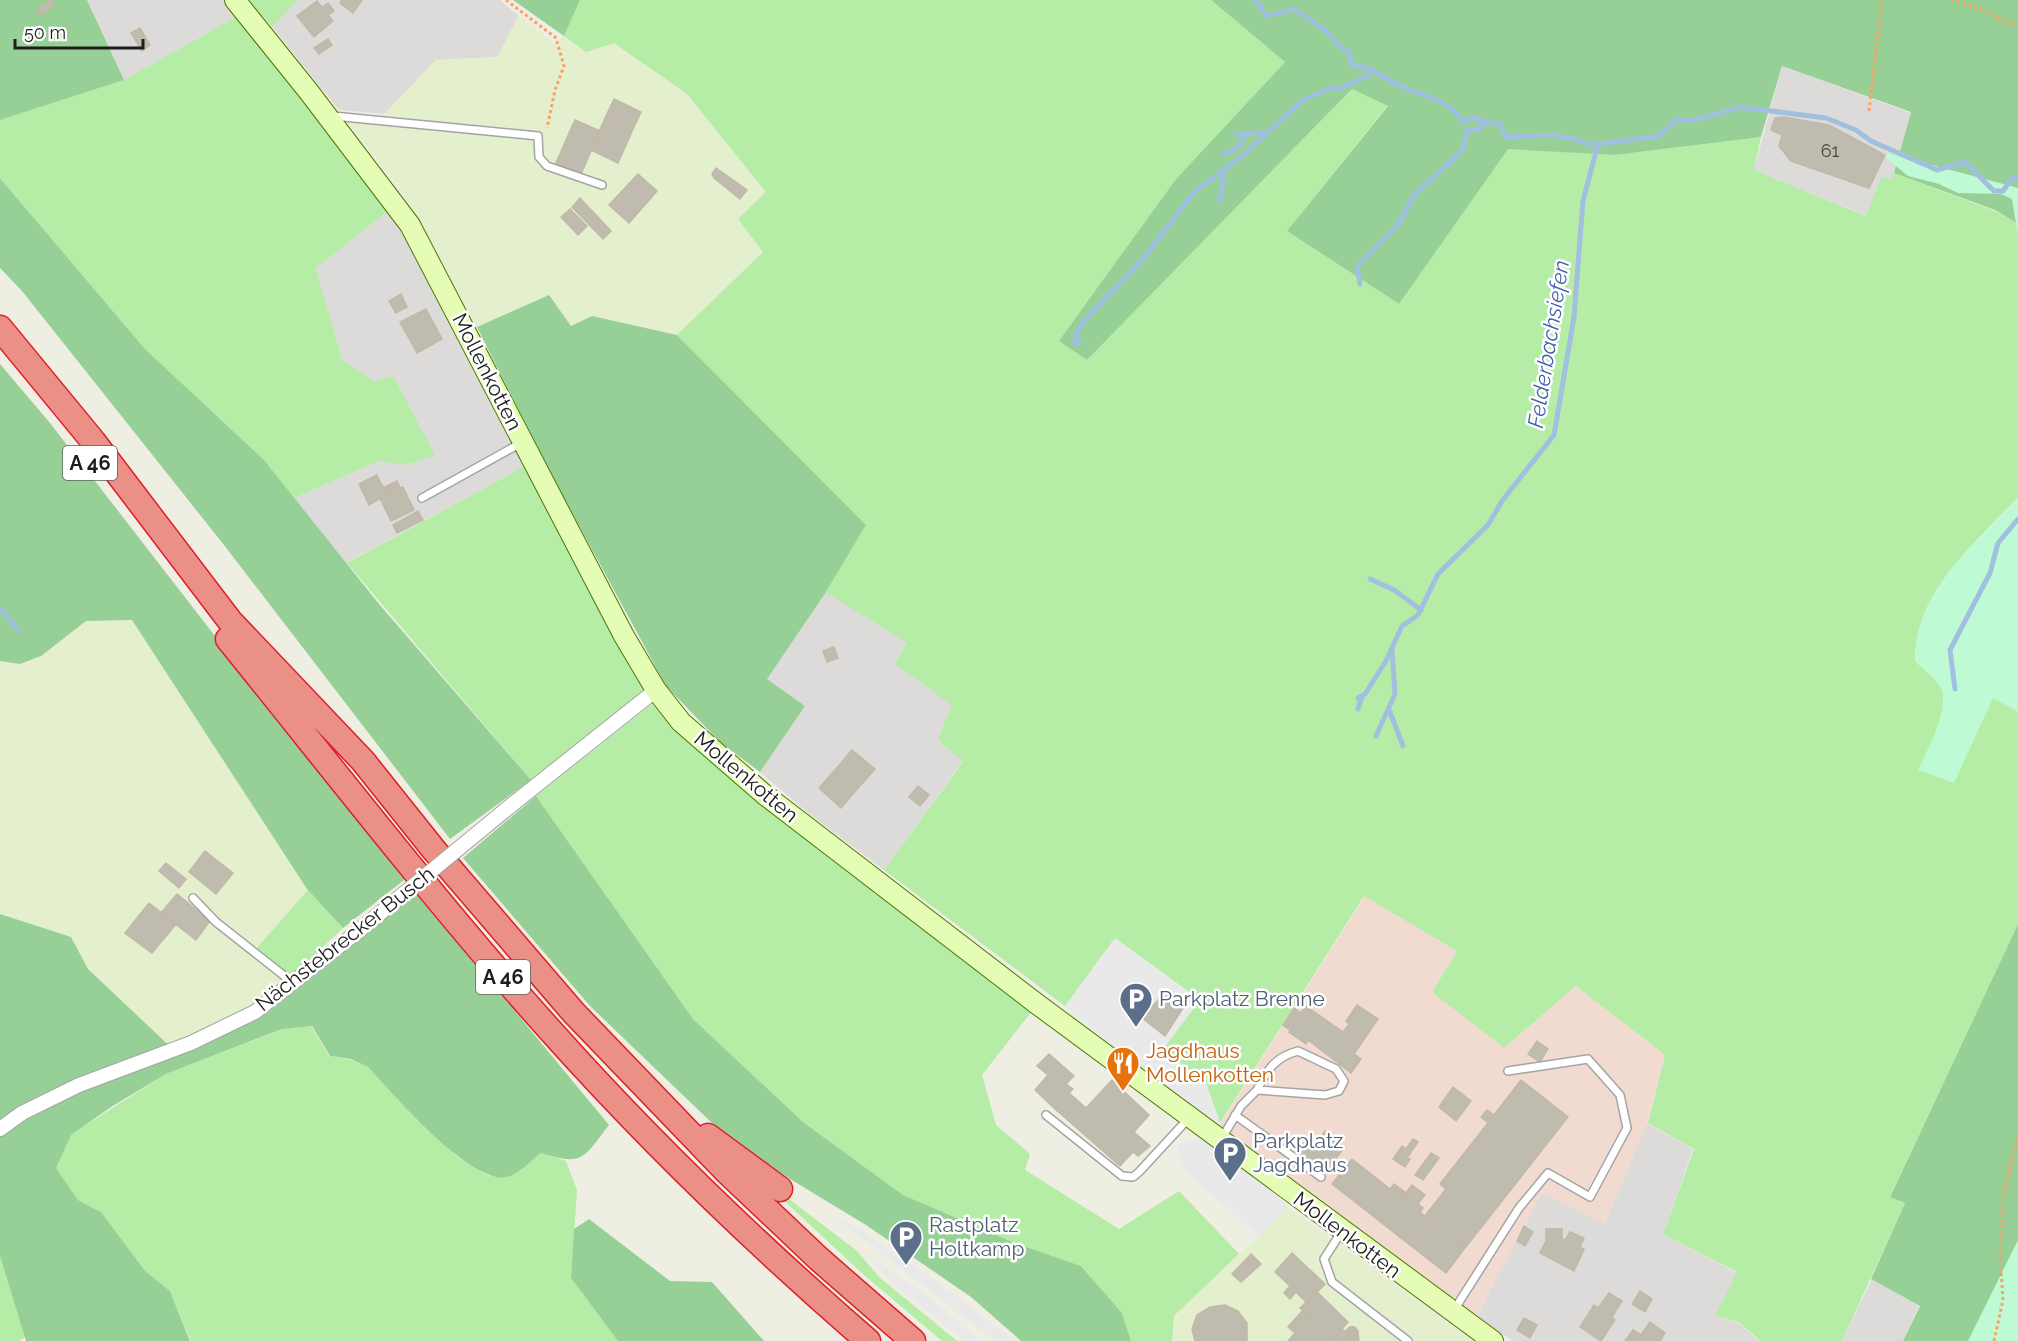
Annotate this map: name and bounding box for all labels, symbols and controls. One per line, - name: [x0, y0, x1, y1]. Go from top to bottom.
- scale bar: [15, 12, 142, 50]
- text: 50 m: [24, 22, 66, 43]
- house number: 61: [1821, 140, 1840, 161]
- water label: Felderbachsiefen: [1522, 258, 1574, 430]
- street label: Mollenkotten: [447, 309, 528, 435]
- road number: A 46: [63, 446, 117, 480]
- street label: Mollenkotten: [689, 726, 803, 827]
- street label: Nächstebrecker Busch: [250, 861, 439, 1016]
- road number: A 46: [476, 960, 530, 994]
- parking icon: Parkplatz Brenne: [1118, 981, 1154, 1028]
- place label: Parkplatz Brenne: [1159, 986, 1325, 1011]
- place label: Jagdhaus Mollenkotten: [1146, 1038, 1274, 1087]
- restaurant icon: Jagdhaus Mollenkotten: [1105, 1045, 1141, 1092]
- place label: Parkplatz Jagdhaus: [1253, 1128, 1347, 1177]
- parking icon: Parkplatz Jagdhaus: [1212, 1135, 1248, 1182]
- street label: Mollenkotten: [1289, 1186, 1406, 1283]
- place label: Rastplatz Holtkamp: [929, 1212, 1024, 1261]
- parking icon: Rastplatz Holtkamp: [888, 1219, 924, 1266]

